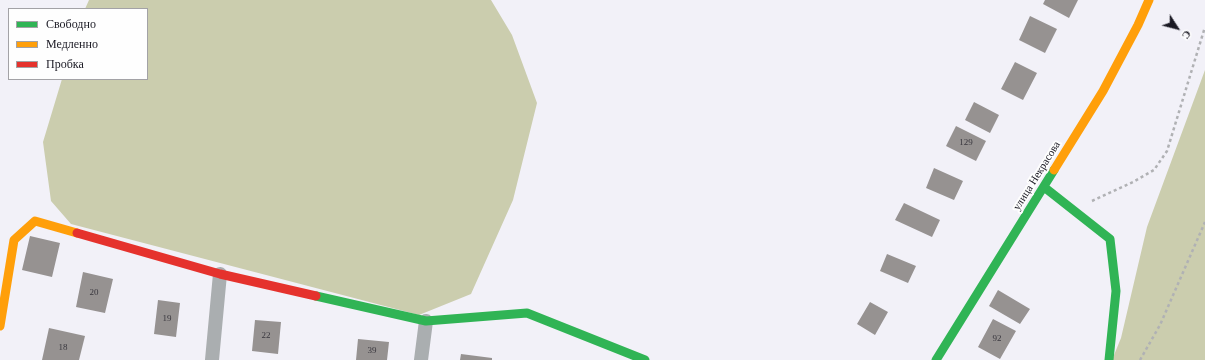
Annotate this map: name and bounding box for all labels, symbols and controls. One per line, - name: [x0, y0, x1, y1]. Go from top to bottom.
- legend: [8, 8, 148, 80]
- north arrow: [1157, 8, 1197, 48]
- text: Свободно: [46, 17, 96, 31]
- text: С: [1180, 28, 1194, 42]
- text: Медленно: [46, 37, 98, 51]
- text: Пробка: [46, 57, 84, 71]
- house number: 129: [959, 138, 973, 148]
- street label: улица Некрасова: [1011, 139, 1063, 213]
- house number: 20: [90, 288, 98, 298]
- house number: 19: [162, 314, 172, 324]
- house number: 22: [262, 331, 270, 341]
- house number: 92: [992, 334, 1002, 344]
- house number: 18: [58, 343, 68, 353]
- house number: 39: [368, 346, 376, 356]

